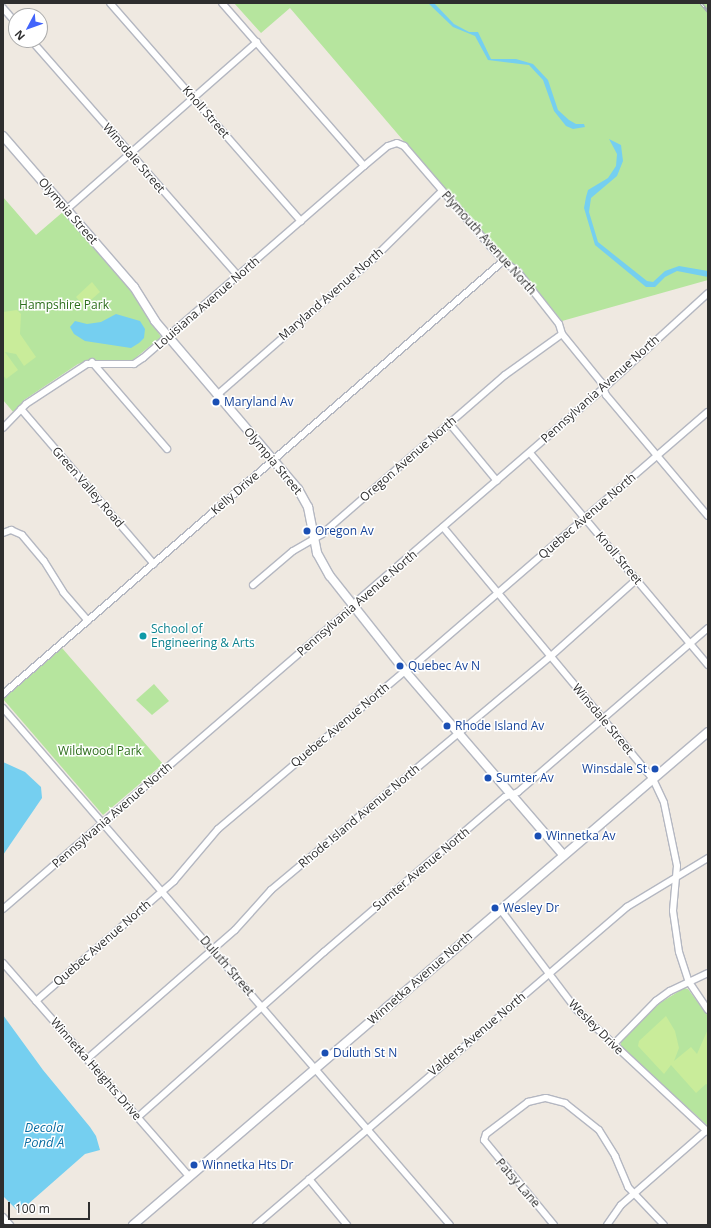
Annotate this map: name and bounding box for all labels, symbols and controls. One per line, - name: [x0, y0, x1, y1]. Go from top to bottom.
- north arrow: [8, 8, 48, 48]
- text: N: [11, 27, 28, 44]
- street label: Knoll Street: [179, 83, 233, 141]
- street label: Winsdale Street: [100, 120, 168, 196]
- street label: Olympia Street: [35, 175, 101, 247]
- street label: Plymouth Avenue North: [439, 188, 539, 298]
- street label: Maryland Avenue North: [276, 245, 386, 343]
- street label: Louisiana Avenue North: [152, 254, 262, 352]
- park label: Hampshire Park: [19, 298, 109, 312]
- street label: Pennsylvania Avenue North: [538, 332, 662, 446]
- place label: Maryland Av: [224, 395, 293, 409]
- marker: Maryland Av: [211, 397, 221, 407]
- street label: Oregon Avenue North: [357, 413, 459, 505]
- street label: Olympia Street: [241, 425, 305, 497]
- street label: Green Valley Road: [49, 444, 127, 530]
- street label: Kelly Drive: [208, 468, 262, 518]
- street label: Quebec Avenue North: [535, 470, 639, 562]
- place label: Oregon Av: [315, 524, 374, 538]
- marker: Oregon Av: [302, 526, 312, 536]
- street label: Knoll Street: [593, 529, 645, 587]
- street label: Pennsylvania Avenue North: [294, 547, 420, 659]
- place label: School of Engineering & Arts: [151, 622, 255, 650]
- marker: School of Engineering & Arts: [138, 631, 148, 641]
- place label: Quebec Av N: [408, 659, 480, 673]
- marker: Quebec Av N: [395, 661, 405, 671]
- street label: Quebec Avenue North: [288, 680, 392, 770]
- street label: Winsdale Street: [569, 681, 637, 757]
- place label: Rhode Island Av: [455, 719, 544, 733]
- marker: Rhode Island Av: [442, 721, 452, 731]
- park label: Wildwood Park: [58, 744, 142, 758]
- street label: Pennsylvania Avenue North: [49, 759, 175, 871]
- street label: Rhode Island Avenue North: [296, 761, 422, 871]
- place label: Winsdale St: [582, 762, 647, 776]
- marker: Winsdale St: [650, 764, 660, 774]
- place label: Sumter Av: [496, 771, 554, 785]
- marker: Sumter Av: [483, 773, 493, 783]
- street label: Sumter Avenue North: [370, 824, 472, 914]
- place label: Winnetka Av: [546, 829, 616, 843]
- marker: Winnetka Av: [533, 831, 543, 841]
- street label: Quebec Avenue North: [50, 897, 154, 989]
- place label: Wesley Dr: [503, 901, 559, 915]
- marker: Wesley Dr: [490, 903, 500, 913]
- street label: Winnetka Avenue North: [365, 929, 475, 1027]
- street label: Duluth Street: [197, 933, 257, 999]
- street label: Valders Avenue North: [426, 989, 528, 1079]
- street label: Wesley Drive: [566, 997, 626, 1057]
- street label: Winnetka Heights Drive: [48, 1015, 144, 1123]
- place label: Duluth St N: [333, 1046, 397, 1060]
- marker: Duluth St N: [320, 1048, 330, 1058]
- water label: Decola Pond A: [24, 1120, 64, 1151]
- street label: Patsy Lane: [493, 1156, 543, 1210]
- place label: Winnetka Hts Dr: [202, 1158, 294, 1172]
- marker: Winnetka Hts Dr: [189, 1160, 199, 1170]
- scale bar: [10, 1194, 92, 1220]
- text: 100 m: [15, 1200, 50, 1217]

